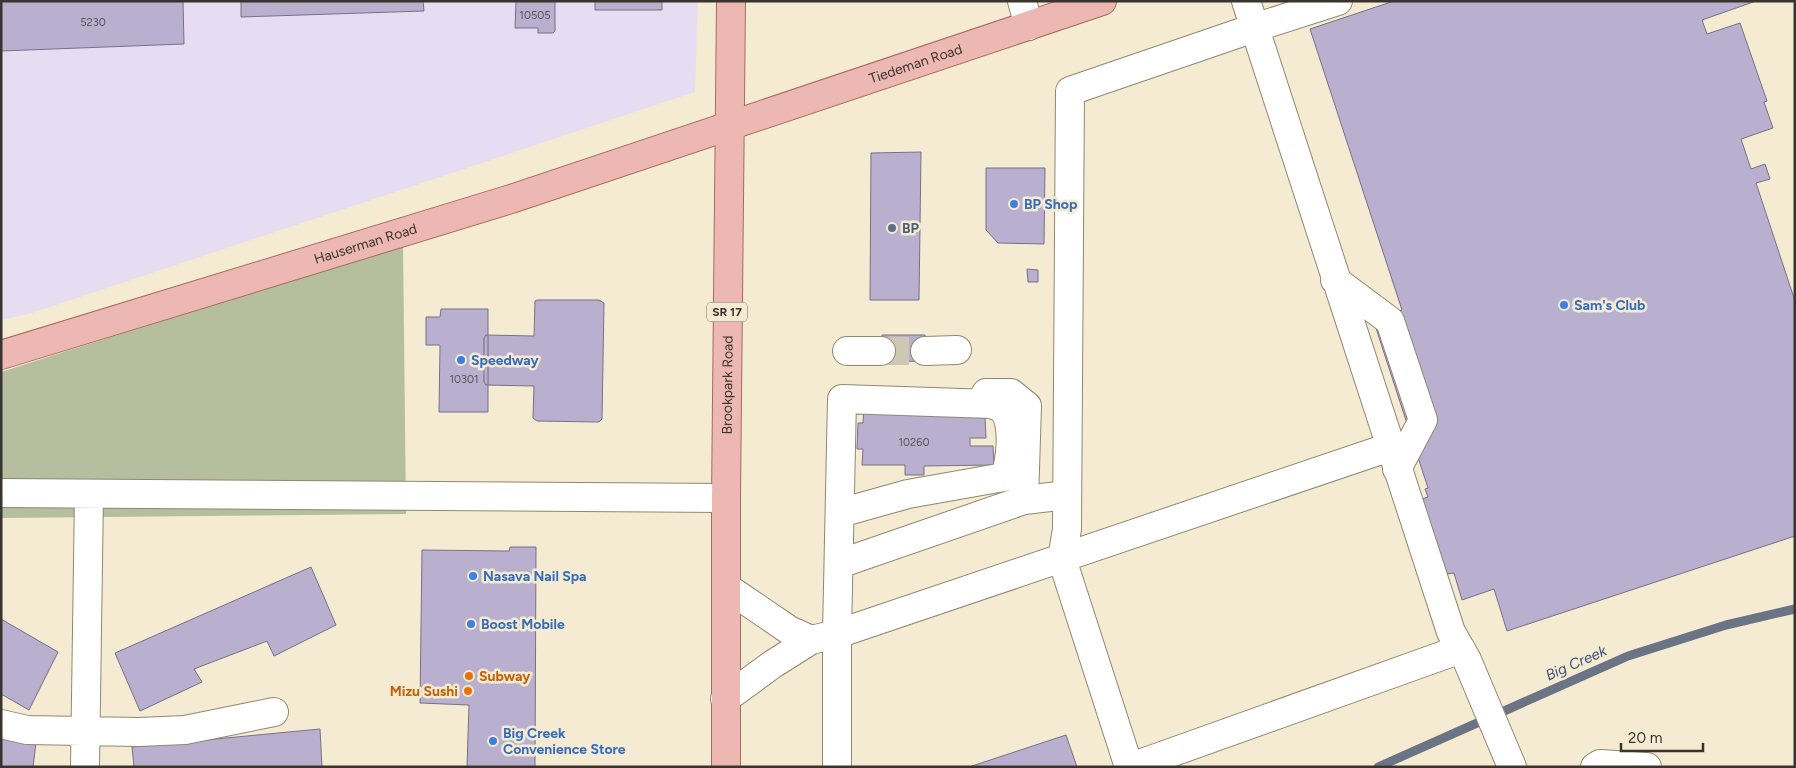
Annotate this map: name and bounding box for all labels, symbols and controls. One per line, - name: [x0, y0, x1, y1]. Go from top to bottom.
- house number: 10505: [519, 9, 551, 22]
- house number: 5230: [80, 16, 106, 29]
- street label: Tiedeman Road: [867, 40, 964, 87]
- place label: BP Shop: [1024, 196, 1077, 213]
- marker: BP Shop: [1008, 198, 1020, 210]
- street label: Hauserman Road: [312, 220, 419, 267]
- place label: BP: [902, 220, 920, 237]
- marker: BP: [886, 222, 898, 234]
- place label: Sam's Club: [1574, 297, 1645, 314]
- marker: Sam's Club: [1558, 299, 1570, 311]
- road number: SR 17: [707, 302, 747, 322]
- street label: Brookpark Road: [718, 335, 736, 435]
- place label: Speedway: [471, 352, 539, 369]
- marker: Speedway: [455, 354, 467, 366]
- house number: 10301: [449, 373, 479, 386]
- house number: 10260: [898, 436, 930, 449]
- place label: Nasava Nail Spa: [483, 568, 587, 585]
- marker: Nasava Nail Spa: [467, 570, 479, 582]
- place label: Boost Mobile: [481, 616, 565, 633]
- marker: Boost Mobile: [465, 618, 477, 630]
- water label: Big Creek: [1543, 641, 1610, 684]
- place label: Subway: [479, 668, 531, 685]
- marker: Subway: [463, 670, 475, 682]
- place label: Mizu Sushi: [390, 683, 458, 700]
- marker: Mizu Sushi: [462, 685, 474, 697]
- scale bar: [1621, 720, 1704, 752]
- place label: Big Creek Convenience Store: [503, 725, 626, 758]
- text: 20 m: [1628, 729, 1662, 747]
- marker: Big Creek Convenience Store: [487, 735, 499, 747]

